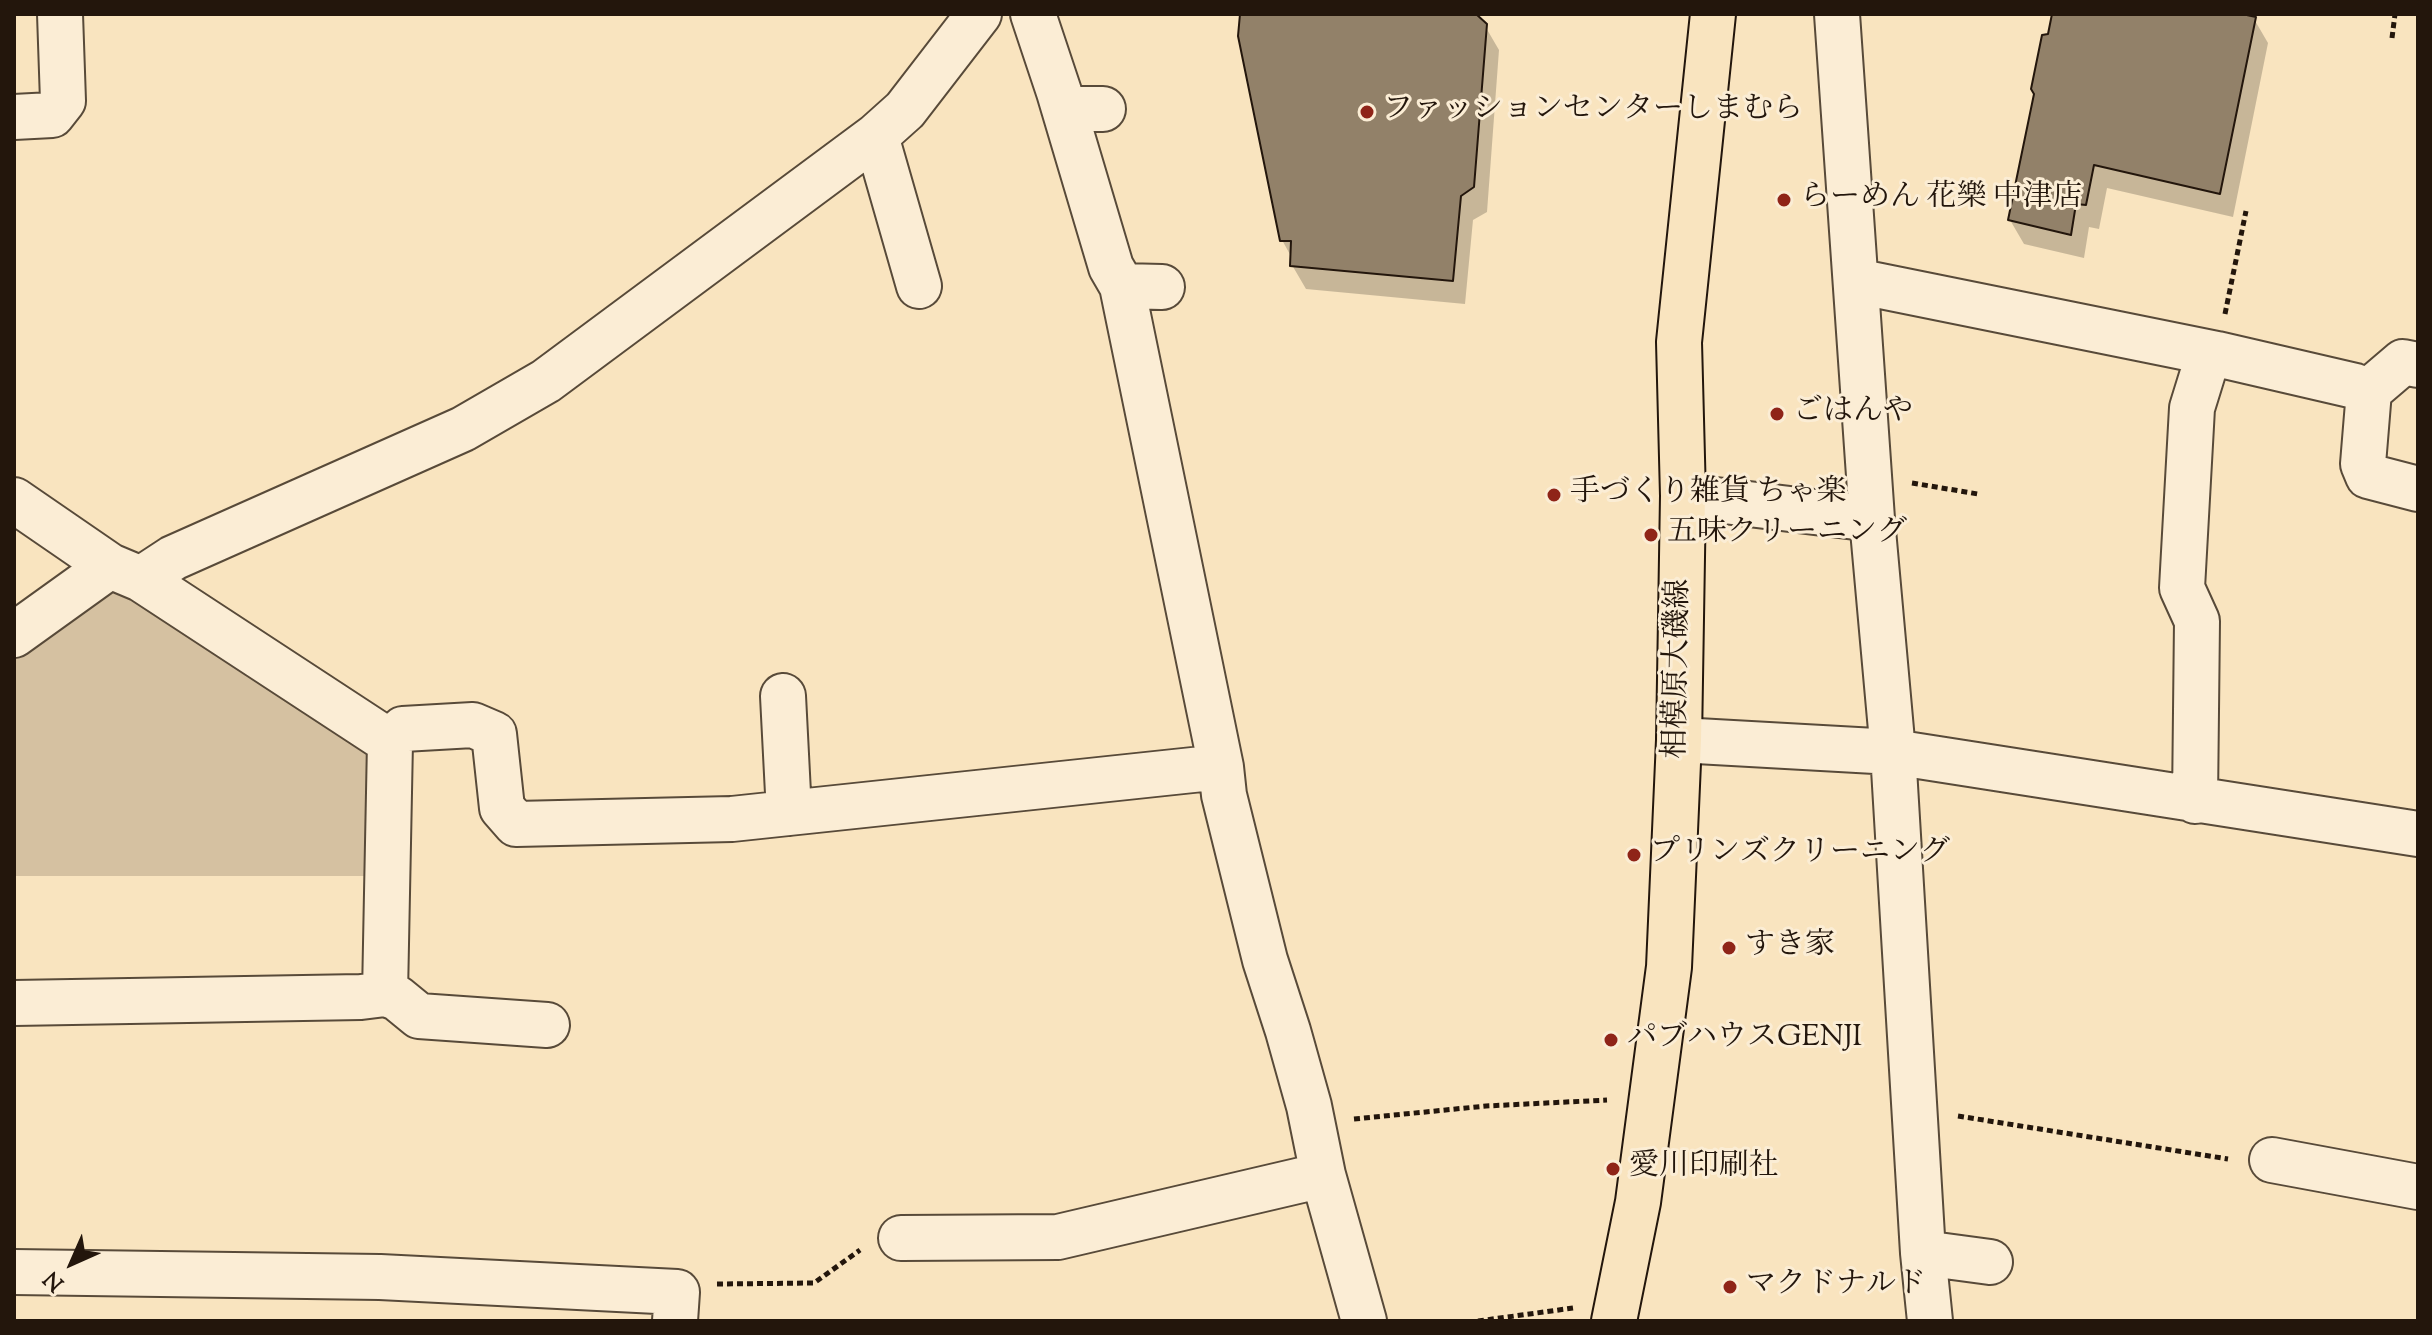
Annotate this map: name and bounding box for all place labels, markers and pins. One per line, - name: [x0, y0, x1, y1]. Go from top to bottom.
- place label: ファッションセンターしまむら: [1383, 94, 1803, 130]
- marker: ファッションセンターしまむら: [1358, 103, 1376, 121]
- place label: らーめん 花樂 中津店: [1800, 182, 2083, 218]
- marker: らーめん 花樂 中津店: [1775, 191, 1793, 209]
- place label: ごはんや: [1793, 396, 1913, 432]
- marker: ごはんや: [1768, 405, 1786, 423]
- place label: 手づくり雑貨 ちゃ楽: [1570, 477, 1846, 513]
- marker: 手づくり雑貨 ちゃ楽: [1545, 486, 1563, 504]
- place label: 五味クリーニング: [1667, 517, 1907, 553]
- marker: 五味クリーニング: [1642, 526, 1660, 544]
- place label: プリンズクリーニング: [1650, 837, 1950, 873]
- marker: プリンズクリーニング: [1625, 846, 1643, 864]
- place label: すき家: [1745, 930, 1835, 966]
- marker: すき家: [1720, 939, 1738, 957]
- place label: パブハウスGENJI: [1627, 1022, 1862, 1058]
- marker: パブハウスGENJI: [1602, 1031, 1620, 1049]
- place label: 愛川印刷社: [1629, 1151, 1779, 1187]
- marker: 愛川印刷社: [1604, 1160, 1622, 1178]
- place label: マクドナルド: [1746, 1269, 1926, 1305]
- marker: マクドナルド: [1721, 1278, 1739, 1296]

